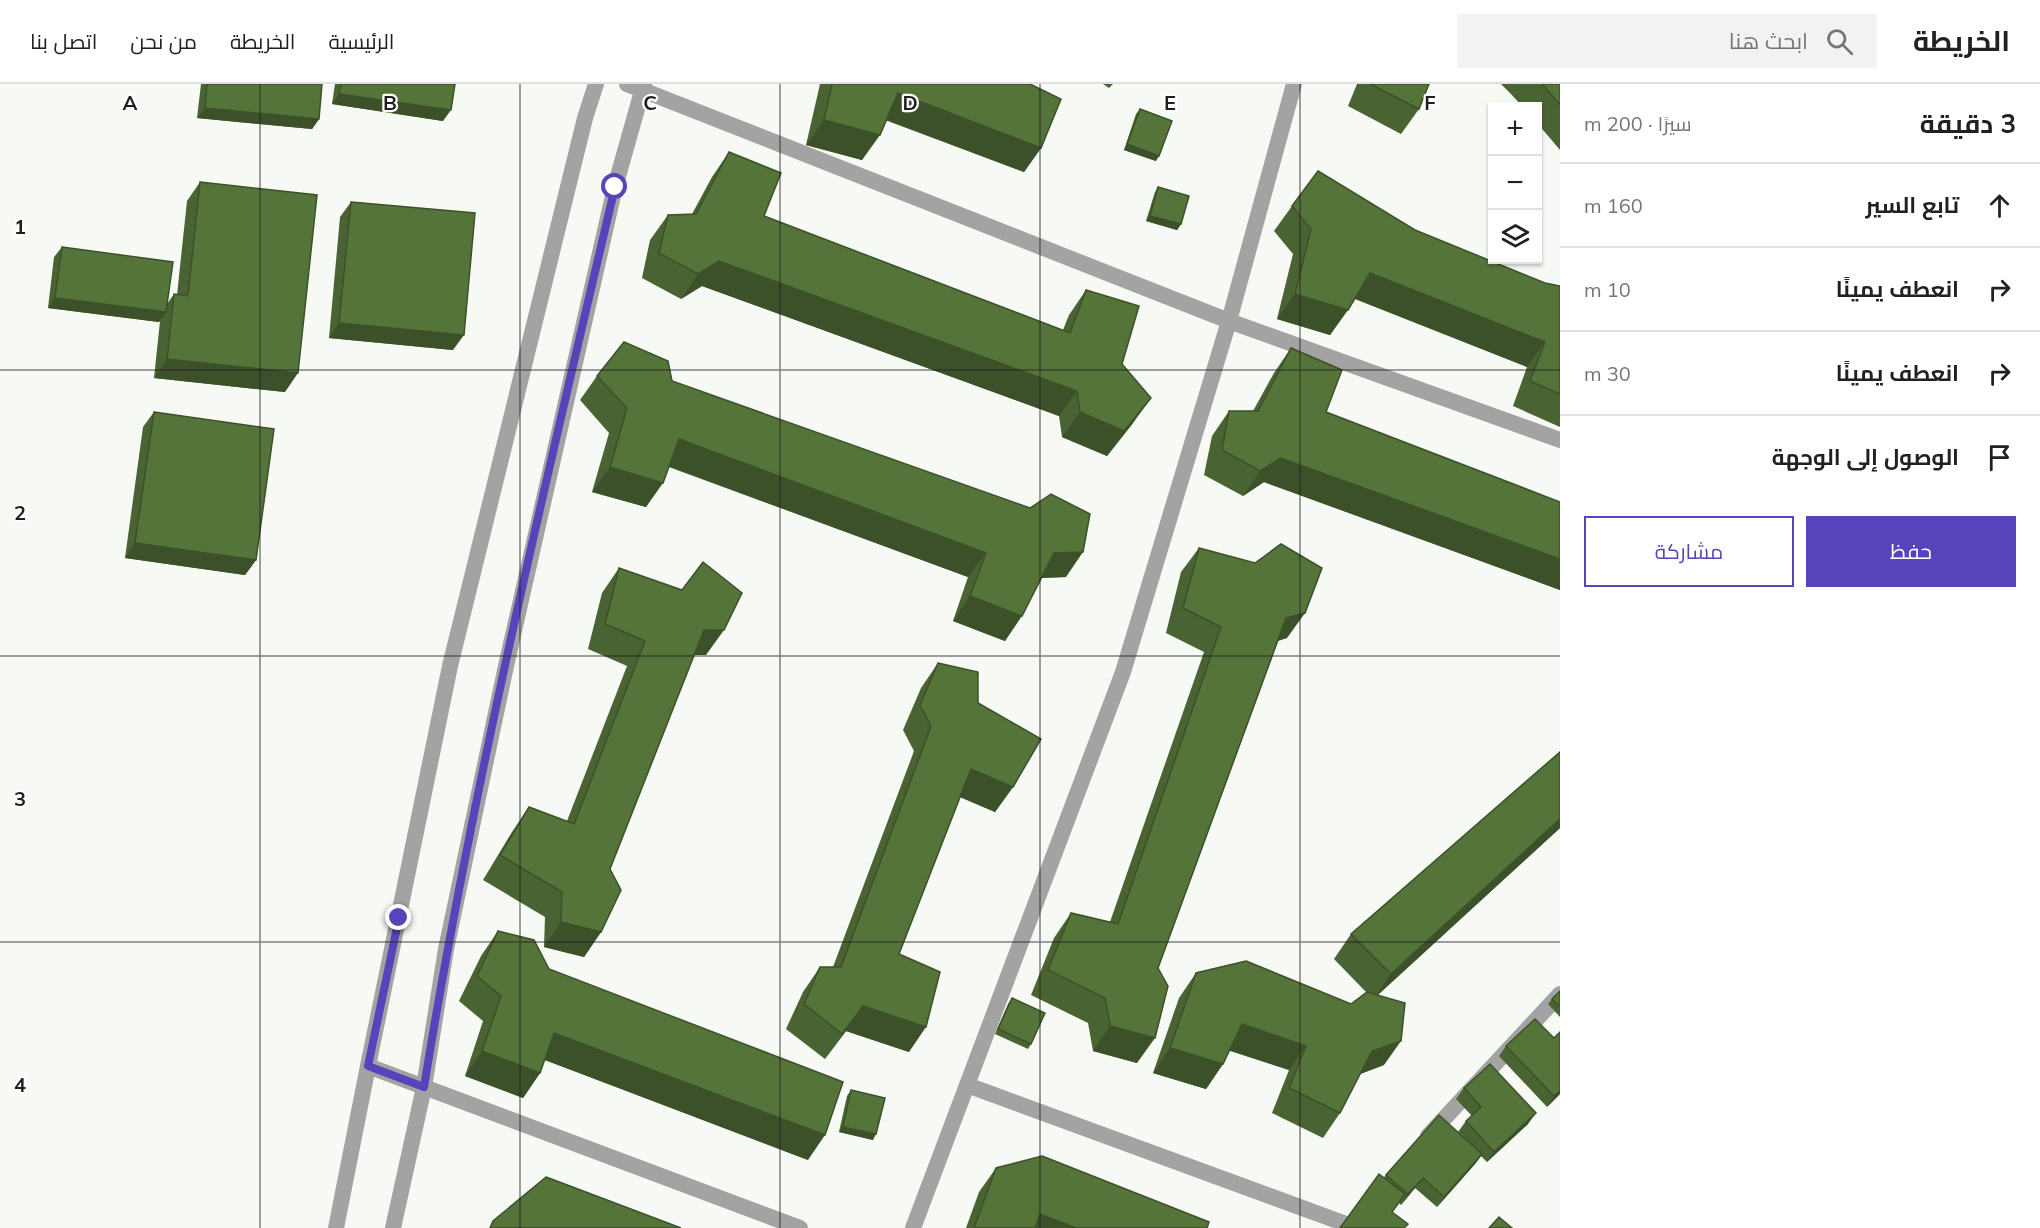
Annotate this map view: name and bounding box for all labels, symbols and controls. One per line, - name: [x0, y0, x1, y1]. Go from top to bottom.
- search box: [1457, 14, 1877, 68]
- text: الخريطة: [1913, 23, 2010, 58]
- icon: search: [1823, 25, 1856, 58]
- text: ابحث هنا: [1729, 27, 1808, 55]
- text: اتصل بنا: [30, 28, 97, 54]
- text: من نحن: [130, 28, 197, 54]
- text: الخريطة: [230, 28, 295, 54]
- text: الرئيسية: [328, 28, 394, 54]
- text: A: [123, 90, 138, 115]
- text: B: [383, 90, 397, 115]
- text: C: [643, 90, 657, 115]
- text: D: [902, 90, 918, 115]
- text: E: [1164, 90, 1176, 115]
- text: F: [1424, 90, 1436, 115]
- map controls: [1488, 102, 1542, 264]
- button: +: [1488, 102, 1542, 156]
- text: 3 دقيقة: [1920, 107, 2016, 140]
- text: سيرًا · 200 m: [1584, 111, 1692, 136]
- button: −: [1488, 156, 1542, 210]
- route start: [601, 173, 627, 199]
- icon: ahead: [1983, 189, 2016, 222]
- text: تابع السير: [1865, 191, 1959, 219]
- text: 160 m: [1584, 193, 1643, 218]
- button: layers: [1488, 210, 1542, 264]
- text: 1: [14, 214, 26, 239]
- icon: right: [1983, 273, 2016, 306]
- text: انعطف يمينًا: [1836, 275, 1959, 303]
- text: 10 m: [1584, 277, 1631, 302]
- icon: right: [1983, 357, 2016, 390]
- text: انعطف يمينًا: [1836, 359, 1959, 387]
- text: 30 m: [1584, 361, 1631, 386]
- icon: arrive: [1983, 441, 2016, 474]
- text: الوصول إلى الوجهة: [1772, 443, 1959, 471]
- text: 2: [14, 500, 26, 525]
- button: مشاركة: [1584, 516, 1794, 587]
- button: حفظ: [1806, 516, 2016, 587]
- text: 3: [14, 786, 26, 811]
- route end: [385, 904, 411, 930]
- text: 4: [14, 1072, 26, 1097]

